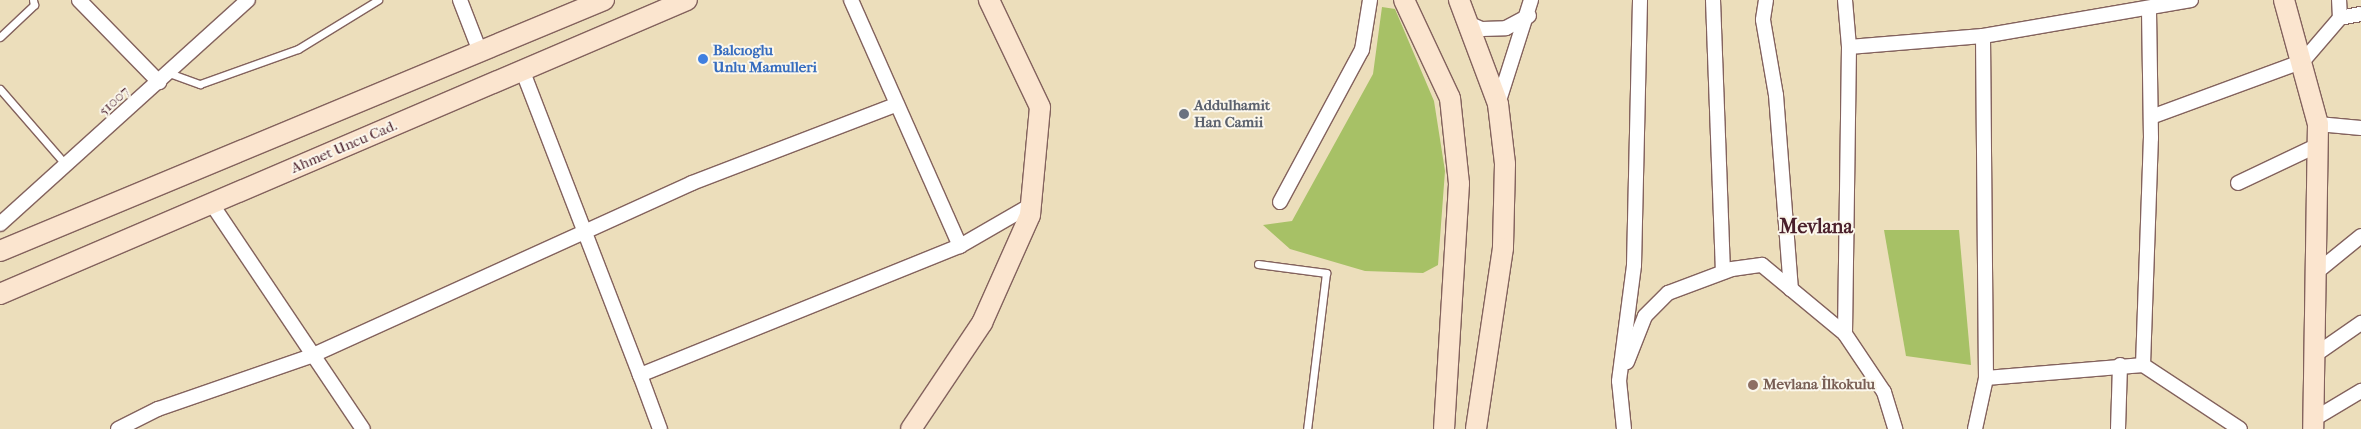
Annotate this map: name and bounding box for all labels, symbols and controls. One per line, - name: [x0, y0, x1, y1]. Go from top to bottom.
- place label: Balcıoglu Unlu Mamulleri: [713, 41, 817, 76]
- marker: Balcıoglu Unlu Mamulleri: [697, 53, 709, 65]
- street label: 51007: [95, 82, 133, 120]
- place label: Addulhamit Han Camii: [1194, 96, 1270, 131]
- marker: Addulhamit Han Camii: [1178, 108, 1190, 120]
- street label: Ahmet Uncu Cad.: [288, 117, 400, 177]
- district label: Mevlana: [1779, 214, 1853, 238]
- place label: Mevlana İlkokulu: [1763, 376, 1875, 394]
- marker: Mevlana İlkokulu: [1747, 379, 1759, 391]

